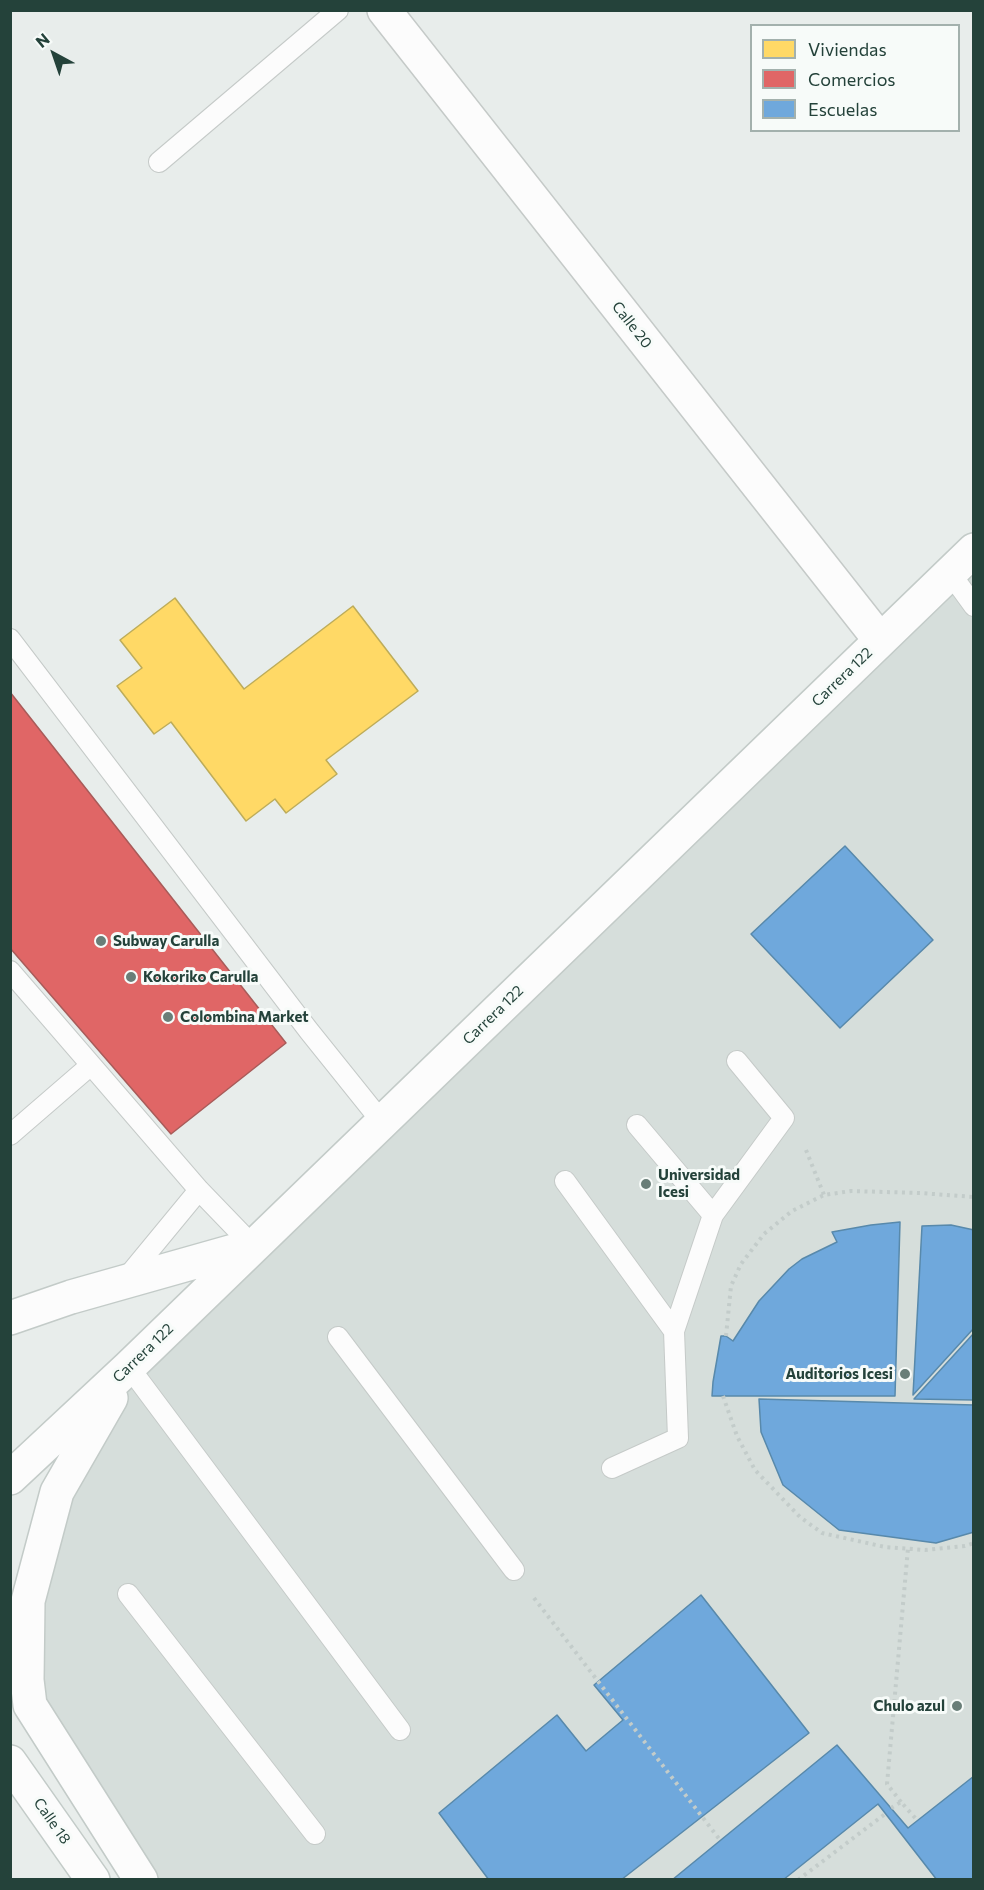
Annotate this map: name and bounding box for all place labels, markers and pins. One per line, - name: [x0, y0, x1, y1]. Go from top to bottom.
- place label: Subway Carulla: [113, 932, 219, 950]
- marker: Subway Carulla: [94, 934, 108, 948]
- place label: Kokoriko Carulla: [143, 968, 258, 986]
- marker: Kokoriko Carulla: [124, 970, 138, 984]
- place label: Colombina Market: [180, 1008, 309, 1026]
- marker: Colombina Market: [161, 1010, 175, 1024]
- place label: Universidad Icesi: [658, 1166, 740, 1201]
- marker: Universidad Icesi: [639, 1177, 653, 1191]
- place label: Auditorios Icesi: [786, 1365, 893, 1383]
- marker: Auditorios Icesi: [898, 1367, 912, 1381]
- place label: Chulo azul: [873, 1697, 945, 1715]
- marker: Chulo azul: [950, 1699, 964, 1713]

